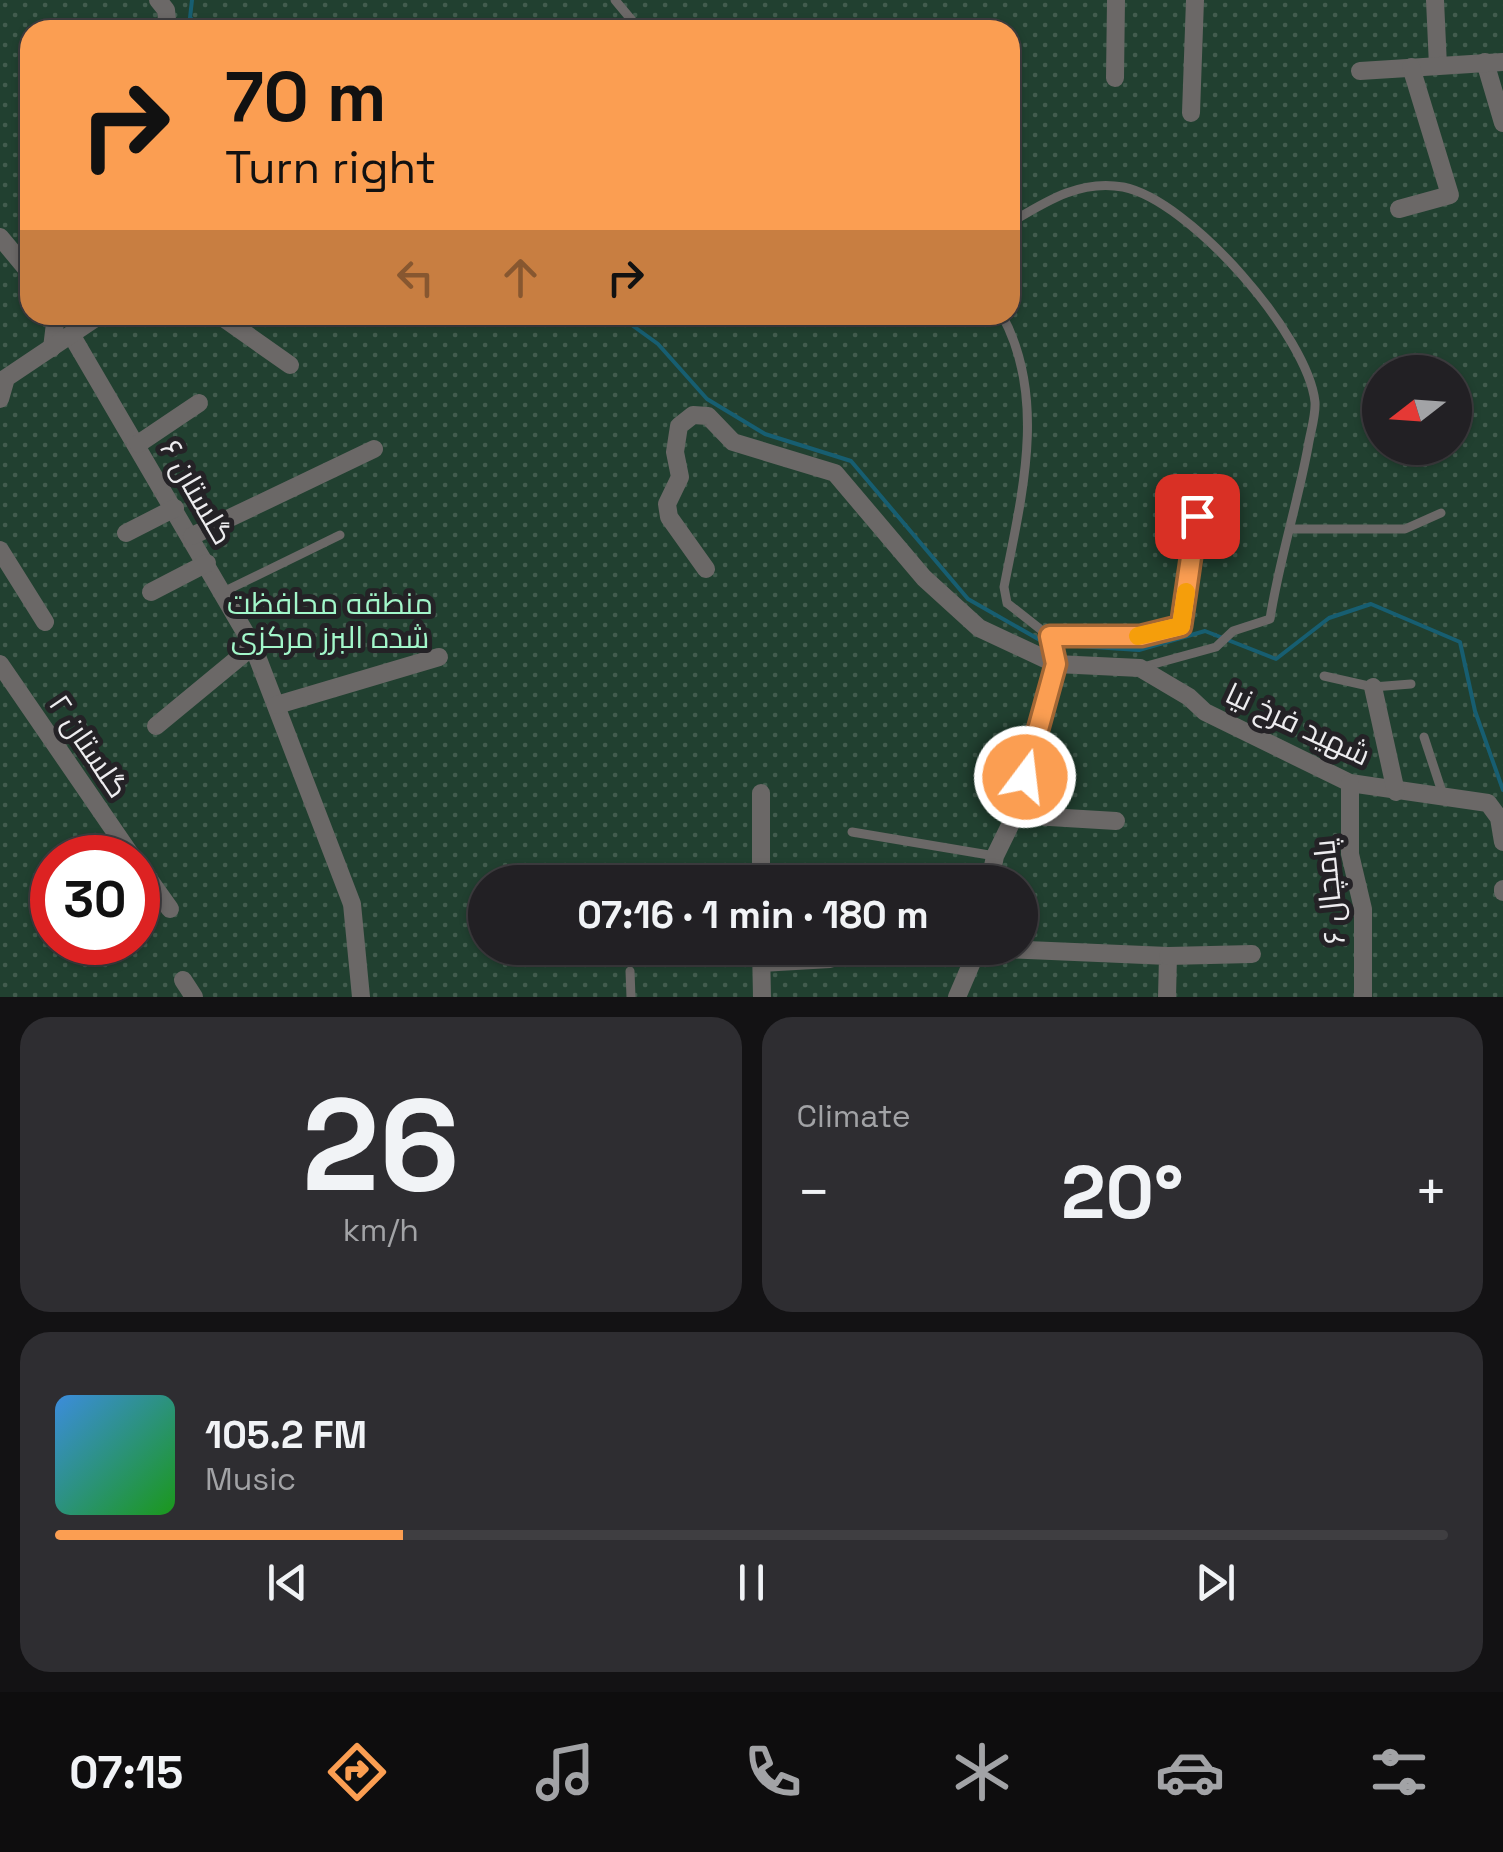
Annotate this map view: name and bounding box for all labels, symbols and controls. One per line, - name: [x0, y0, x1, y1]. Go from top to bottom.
- text: 70 m: [225, 52, 386, 141]
- icon: right: [60, 60, 190, 190]
- text: Turn right: [225, 139, 436, 196]
- icon: left: [388, 250, 443, 305]
- icon: ahead: [493, 250, 548, 305]
- icon: right: [598, 250, 653, 305]
- north arrow: [1362, 355, 1472, 465]
- map controls: [1362, 355, 1472, 465]
- street label: گلستان ۶: [151, 432, 243, 552]
- pin: [1155, 474, 1240, 559]
- icon: arrive: [1170, 489, 1225, 544]
- park label: منطقه محافظت شده البرز مرکزی: [227, 584, 433, 657]
- street label: شهید فرخ نیا: [1219, 674, 1377, 775]
- street label: گلستان ۲: [40, 687, 138, 805]
- position arrow: [973, 725, 1077, 829]
- speed limit sign: 30: [30, 835, 160, 965]
- street label: پامچال ۶: [1304, 838, 1354, 946]
- text: 07:16 · 1 min · 180 m: [577, 891, 929, 939]
- text: 26: [302, 1062, 460, 1228]
- text: Climate: [797, 1096, 911, 1136]
- text: 20°: [1061, 1144, 1184, 1240]
- text: −: [797, 1157, 831, 1227]
- text: +: [1414, 1157, 1448, 1227]
- text: km/h: [343, 1210, 419, 1250]
- text: 105.2 FM: [205, 1411, 367, 1459]
- text: Music: [205, 1459, 296, 1499]
- icon: previous: [260, 1555, 315, 1610]
- icon: pause: [724, 1555, 779, 1610]
- icon: next: [1188, 1555, 1243, 1610]
- icon: directions: [322, 1737, 392, 1807]
- icon: music: [530, 1737, 600, 1807]
- icon: phone: [738, 1737, 808, 1807]
- icon: climate: [947, 1737, 1017, 1807]
- icon: car: [1155, 1737, 1225, 1807]
- icon: filters: [1364, 1737, 1434, 1807]
- text: 07:15: [69, 1744, 183, 1801]

